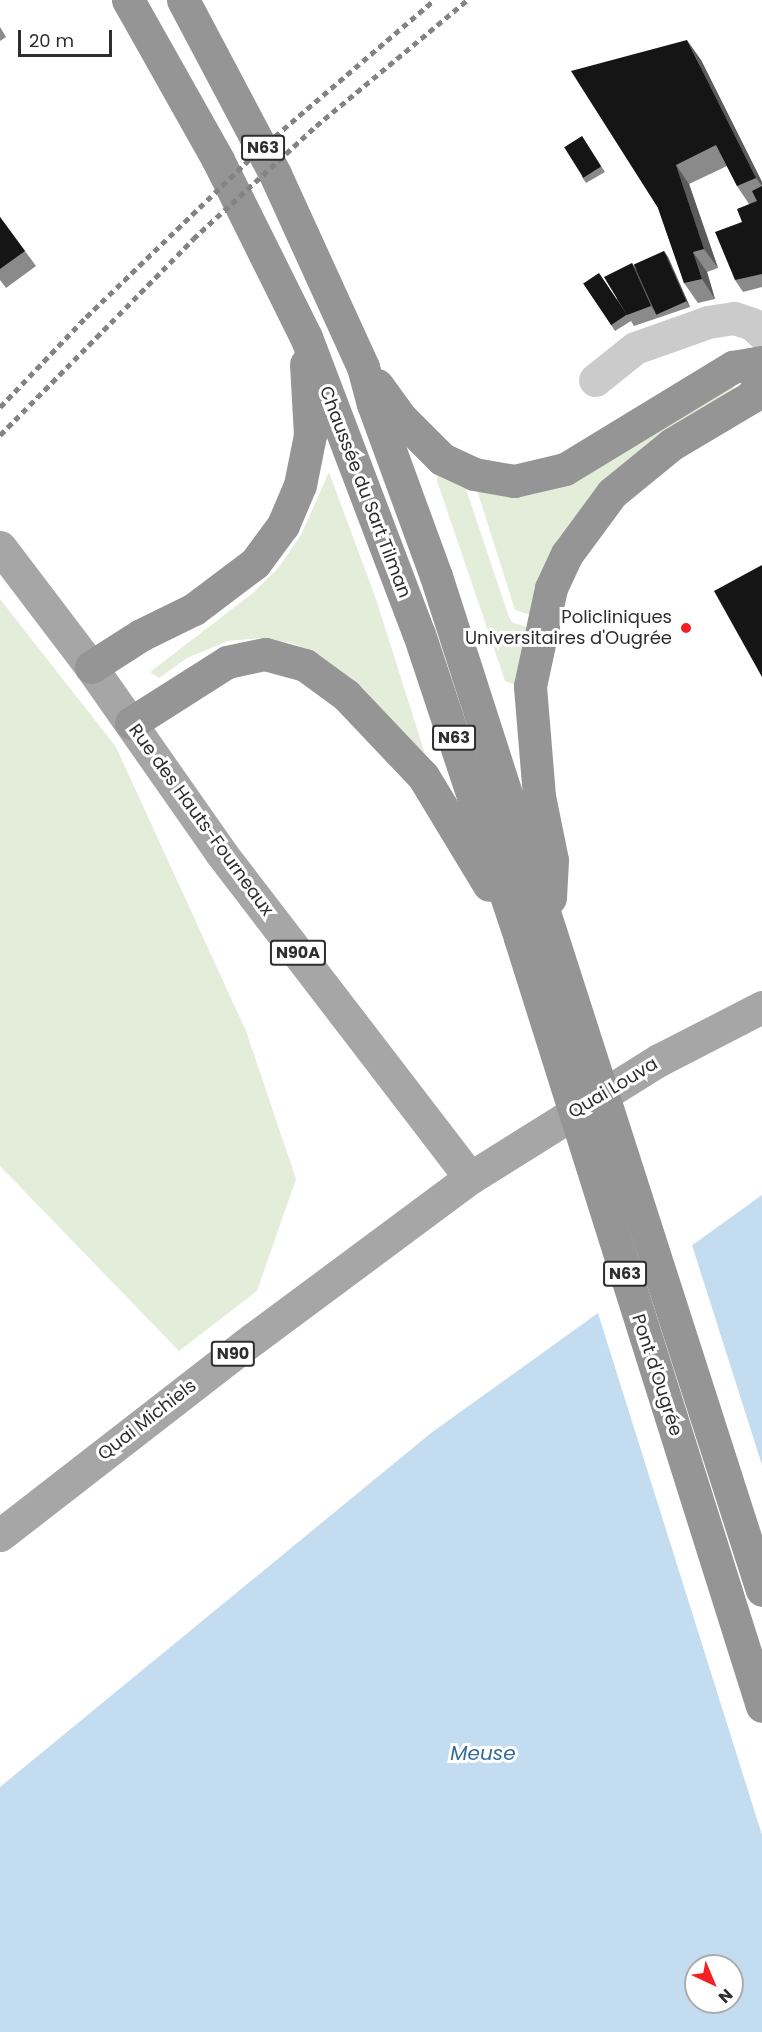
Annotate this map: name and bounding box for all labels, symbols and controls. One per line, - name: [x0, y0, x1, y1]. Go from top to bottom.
- scale bar: [21, 18, 116, 56]
- text: 20 m: [29, 28, 74, 53]
- road number: N63: [240, 135, 286, 161]
- street label: Chaussée du Sart Tilman: [315, 383, 415, 601]
- place label: Policliniques Universitaires d'Ougrée: [465, 607, 672, 650]
- marker: Policliniques Universitaires d'Ougrée: [677, 619, 695, 637]
- street label: Rue des Hauts-Fourneaux: [124, 720, 278, 920]
- road number: N63: [432, 725, 476, 751]
- road number: N90A: [270, 940, 326, 966]
- street label: Quai Louva: [564, 1053, 662, 1123]
- road number: N63: [602, 1261, 648, 1287]
- street label: Pont d'Ougrée: [627, 1311, 687, 1439]
- road number: N90: [210, 1341, 256, 1367]
- street label: Quai Michiels: [94, 1375, 200, 1465]
- water label: Meuse: [450, 1741, 516, 1765]
- north arrow: [684, 1954, 744, 2014]
- text: N: [713, 1983, 738, 2008]

